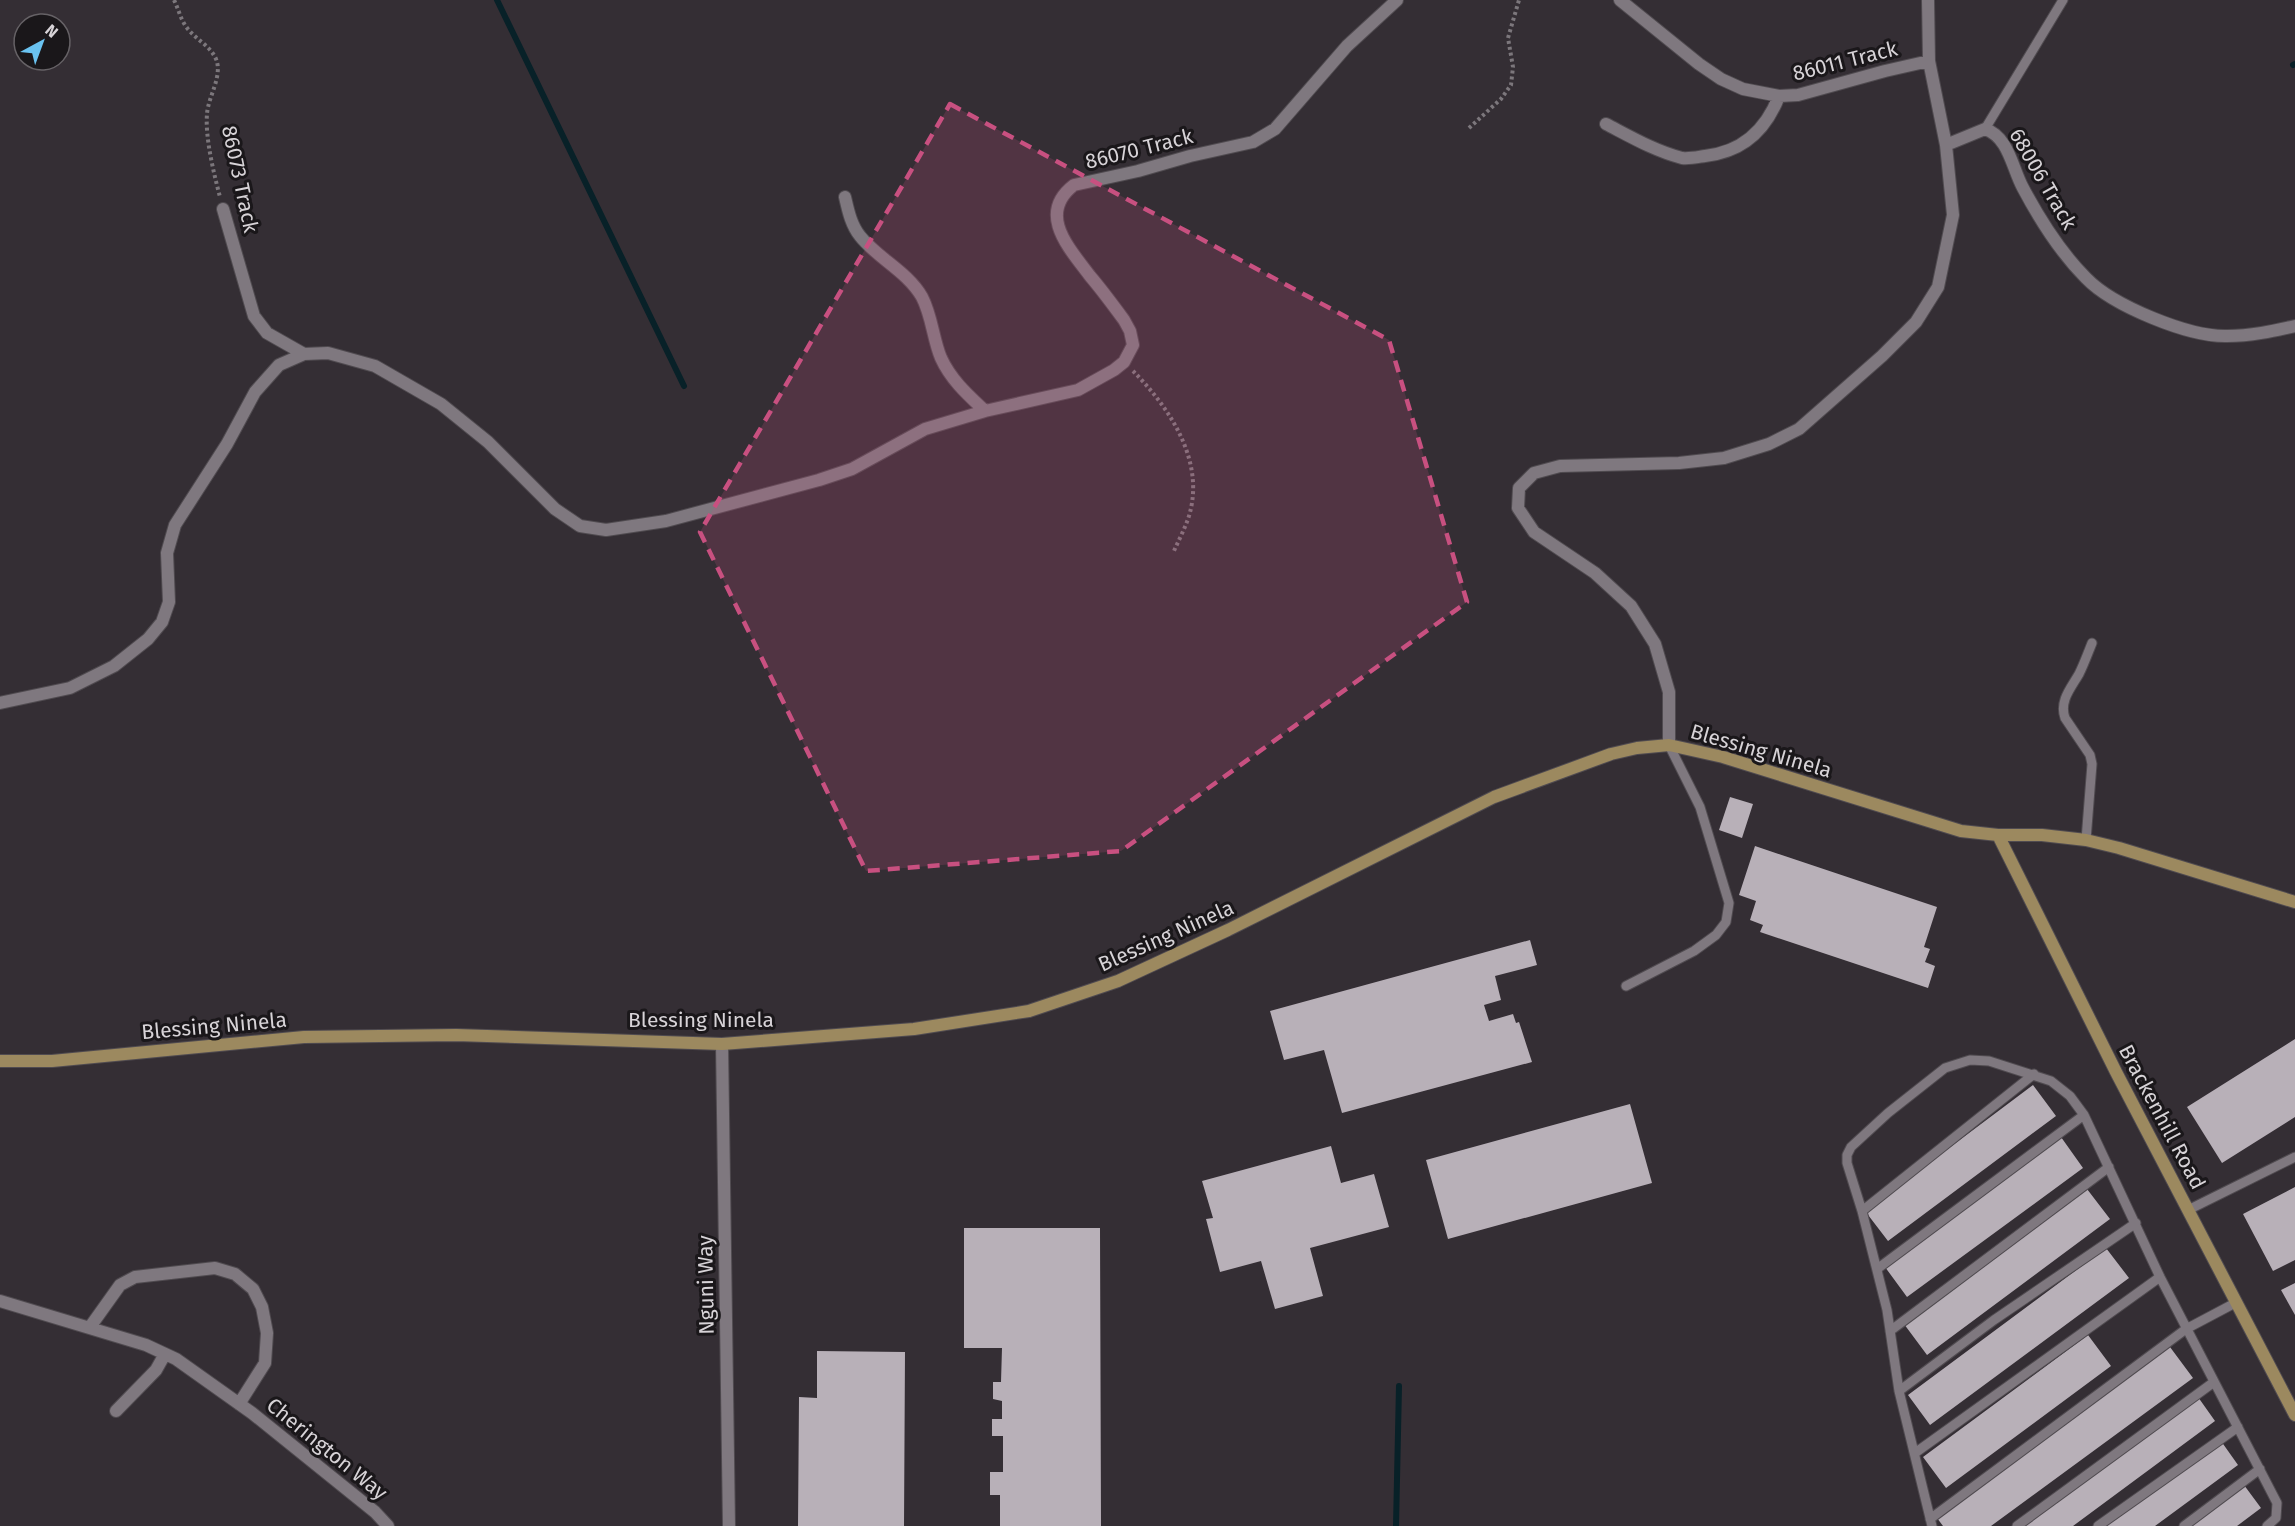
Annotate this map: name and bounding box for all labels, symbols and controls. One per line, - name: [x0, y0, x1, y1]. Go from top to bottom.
- north arrow: [12, 12, 72, 72]
- text: N: [41, 20, 62, 42]
- street label: 86011 Track: [1790, 35, 1900, 87]
- street label: 86073 Track: [216, 123, 264, 235]
- street label: 86070 Track: [1082, 123, 1196, 175]
- street label: 68006 Track: [2004, 124, 2083, 235]
- street label: Blessing Ninela: [1687, 718, 1835, 784]
- street label: Blessing Ninela: [1094, 894, 1238, 978]
- street label: Blessing Ninela: [140, 1007, 288, 1045]
- street label: Blessing Ninela: [628, 1007, 774, 1033]
- street label: Brackenhill Road: [2113, 1040, 2211, 1194]
- street label: Nguni Way: [692, 1235, 720, 1335]
- street label: Cherington Way: [261, 1392, 393, 1506]

